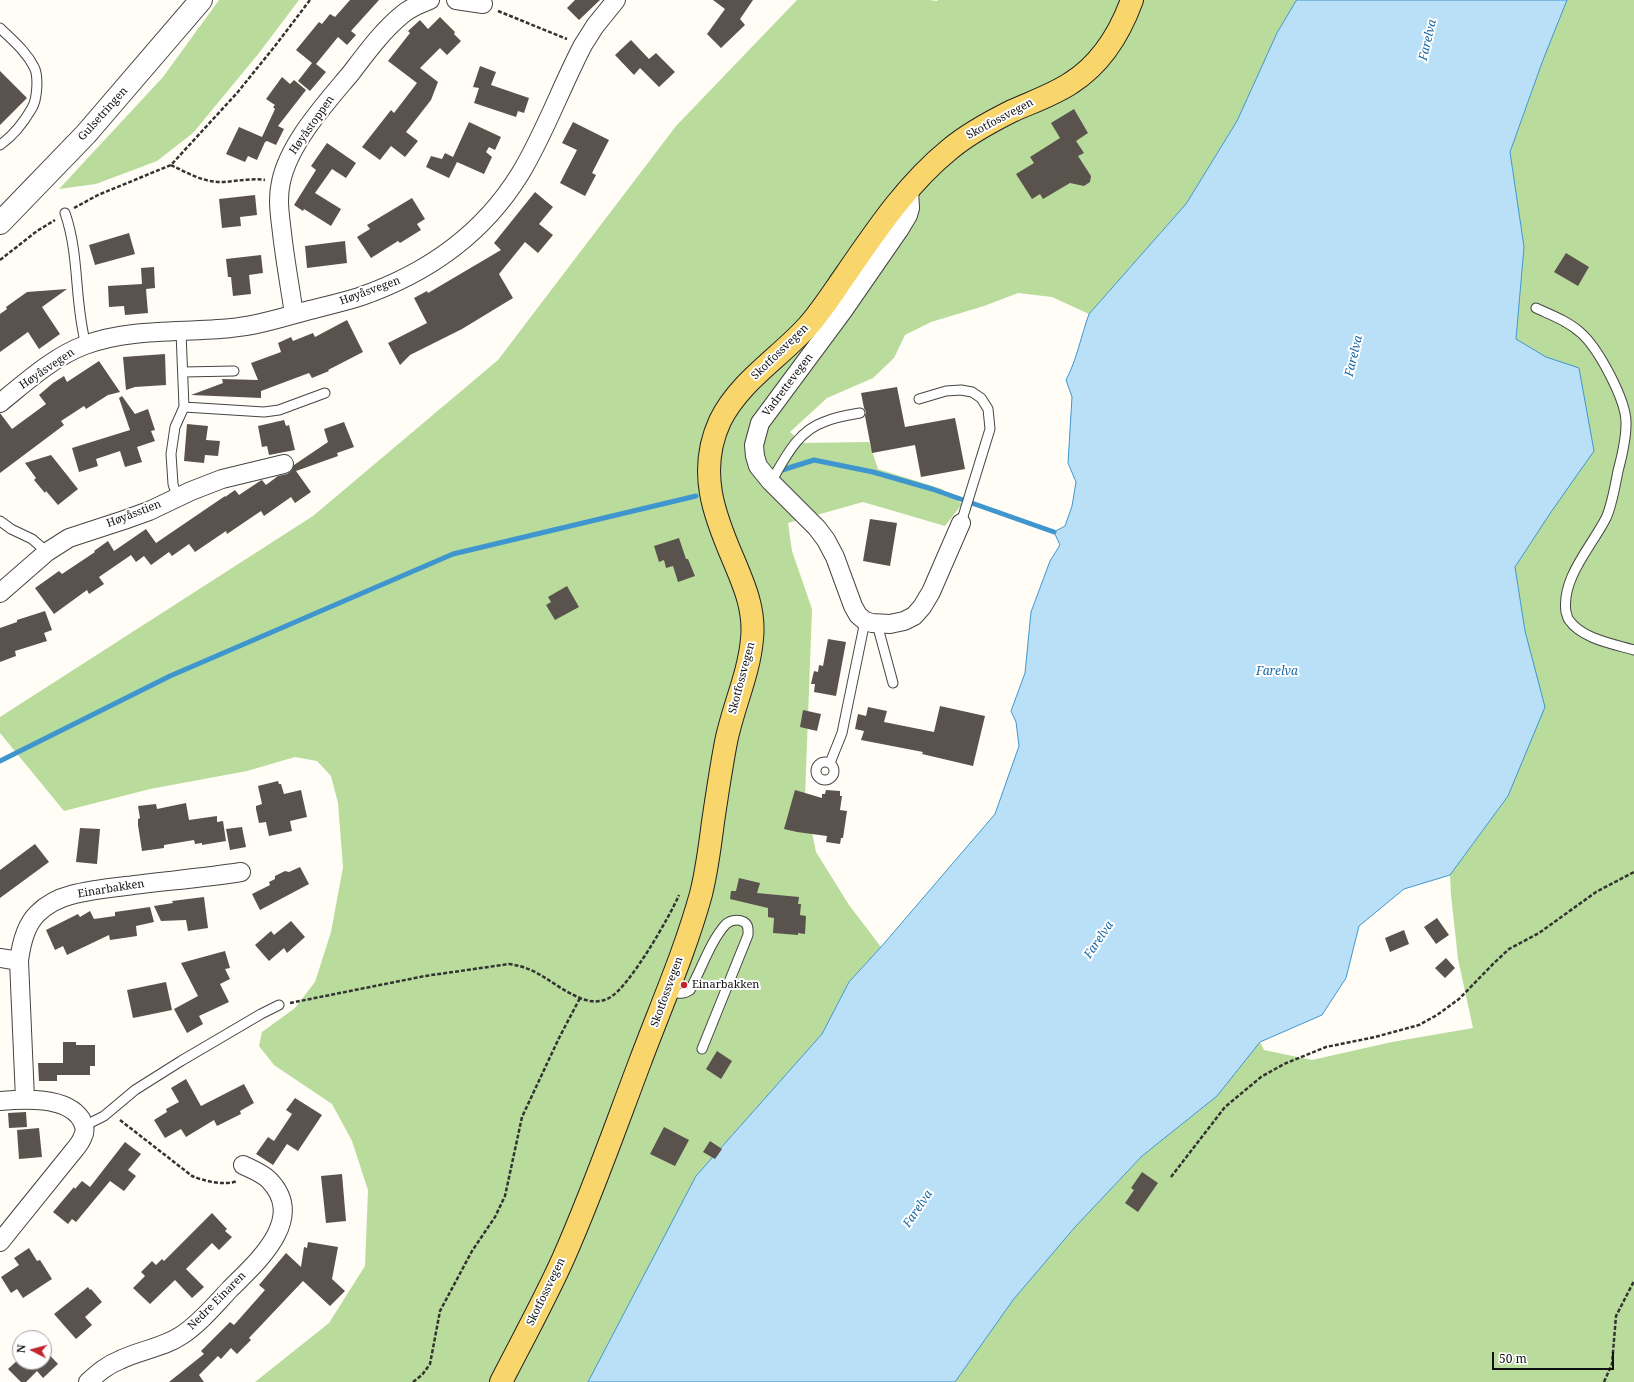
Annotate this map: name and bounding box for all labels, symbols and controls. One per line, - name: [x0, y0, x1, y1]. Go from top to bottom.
- water label: Farelva: [1416, 18, 1440, 62]
- street label: Gulsetringen: [75, 84, 131, 144]
- street label: Høyåstoppen: [287, 93, 337, 157]
- street label: Skotfossvegen: [964, 96, 1036, 142]
- street label: Høyåsvegen: [338, 274, 402, 308]
- street label: Skotfossvegen: [749, 322, 811, 382]
- water label: Farelva: [1342, 334, 1366, 378]
- street label: Høyåsvegen: [17, 346, 77, 392]
- street label: Vadrettevegen: [760, 351, 816, 419]
- street label: Høyåsstien: [105, 498, 163, 530]
- street label: Skotfossvegen: [726, 641, 758, 715]
- water label: Farelva: [1256, 665, 1298, 679]
- street label: Einarbakken: [77, 877, 145, 901]
- water label: Farelva: [1081, 919, 1117, 961]
- street label: Skotfossvegen: [648, 955, 686, 1029]
- place label: Einarbakken: [692, 978, 759, 992]
- marker: Einarbakken: [679, 980, 689, 990]
- water label: Farelva: [900, 1188, 936, 1230]
- street label: Skotfossvegen: [524, 1256, 568, 1328]
- street label: Nedre Einaren: [185, 1269, 249, 1333]
- north arrow: [12, 1330, 52, 1370]
- text: N: [13, 1344, 28, 1354]
- scale bar: [1494, 1344, 1616, 1370]
- text: 50 m: [1499, 1350, 1527, 1367]

